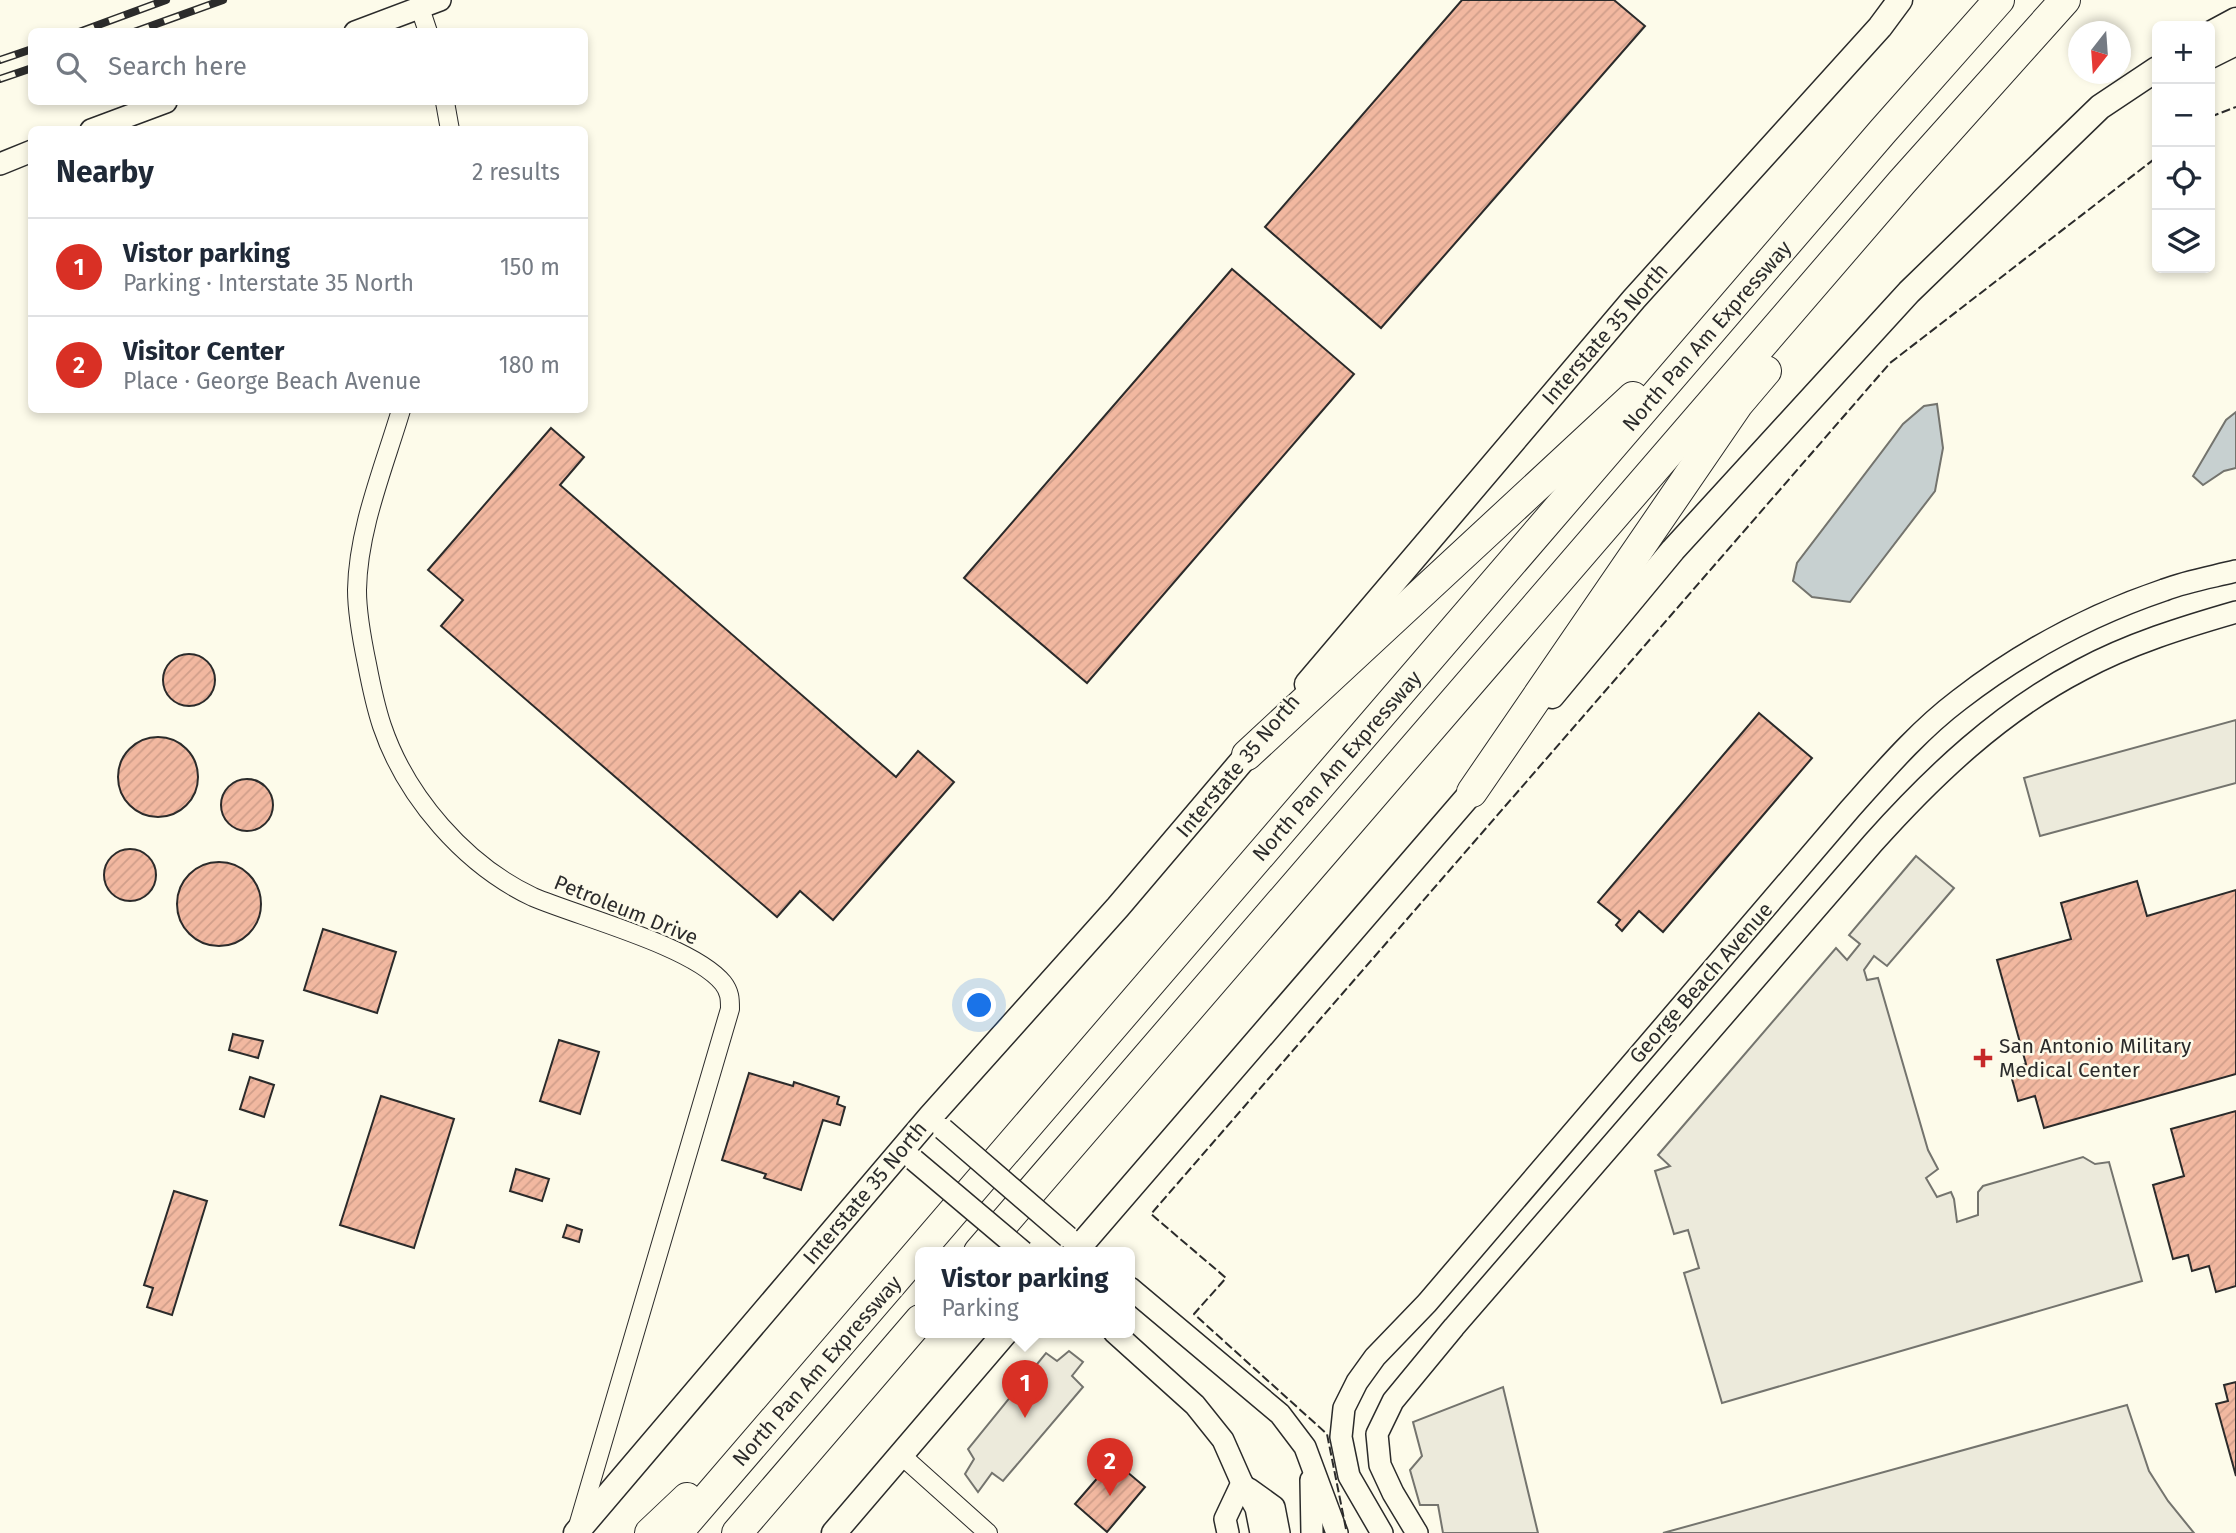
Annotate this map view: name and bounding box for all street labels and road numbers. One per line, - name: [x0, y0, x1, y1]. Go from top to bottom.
- street label: North Pan Am Expressway: [1617, 235, 1797, 437]
- street label: Interstate 35 North: [1536, 258, 1674, 410]
- street label: North Pan Am Expressway: [1247, 665, 1427, 867]
- street label: Interstate 35 North: [1170, 689, 1306, 843]
- street label: Petroleum Drive: [550, 869, 702, 951]
- street label: George Beach Avenue: [1624, 897, 1778, 1069]
- street label: Interstate 35 North: [797, 1116, 933, 1270]
- street label: North Pan Am Expressway: [727, 1270, 907, 1472]

